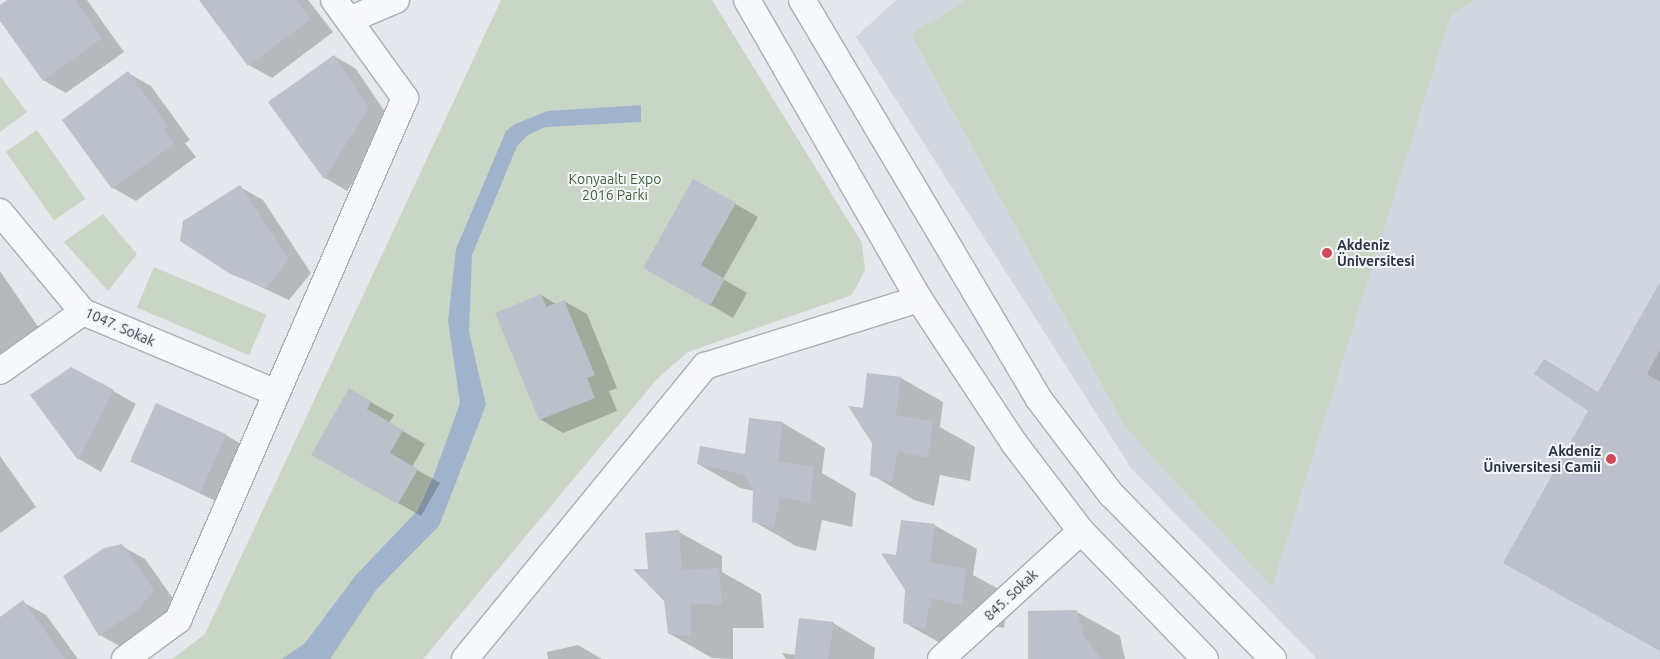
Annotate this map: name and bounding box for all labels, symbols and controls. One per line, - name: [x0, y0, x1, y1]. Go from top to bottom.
- park label: Konyaaltı Expo 2016 Parkı: [569, 171, 661, 203]
- place label: Akdeniz Üniversitesi: [1337, 237, 1415, 270]
- marker: Akdeniz Üniversitesi: [1321, 247, 1333, 259]
- street label: 1047. Sokak: [82, 304, 158, 350]
- place label: Akdeniz Üniversitesi Camii: [1483, 443, 1601, 476]
- marker: Akdeniz Üniversitesi Camii: [1605, 453, 1617, 465]
- street label: 845. Sokak: [981, 566, 1041, 624]

